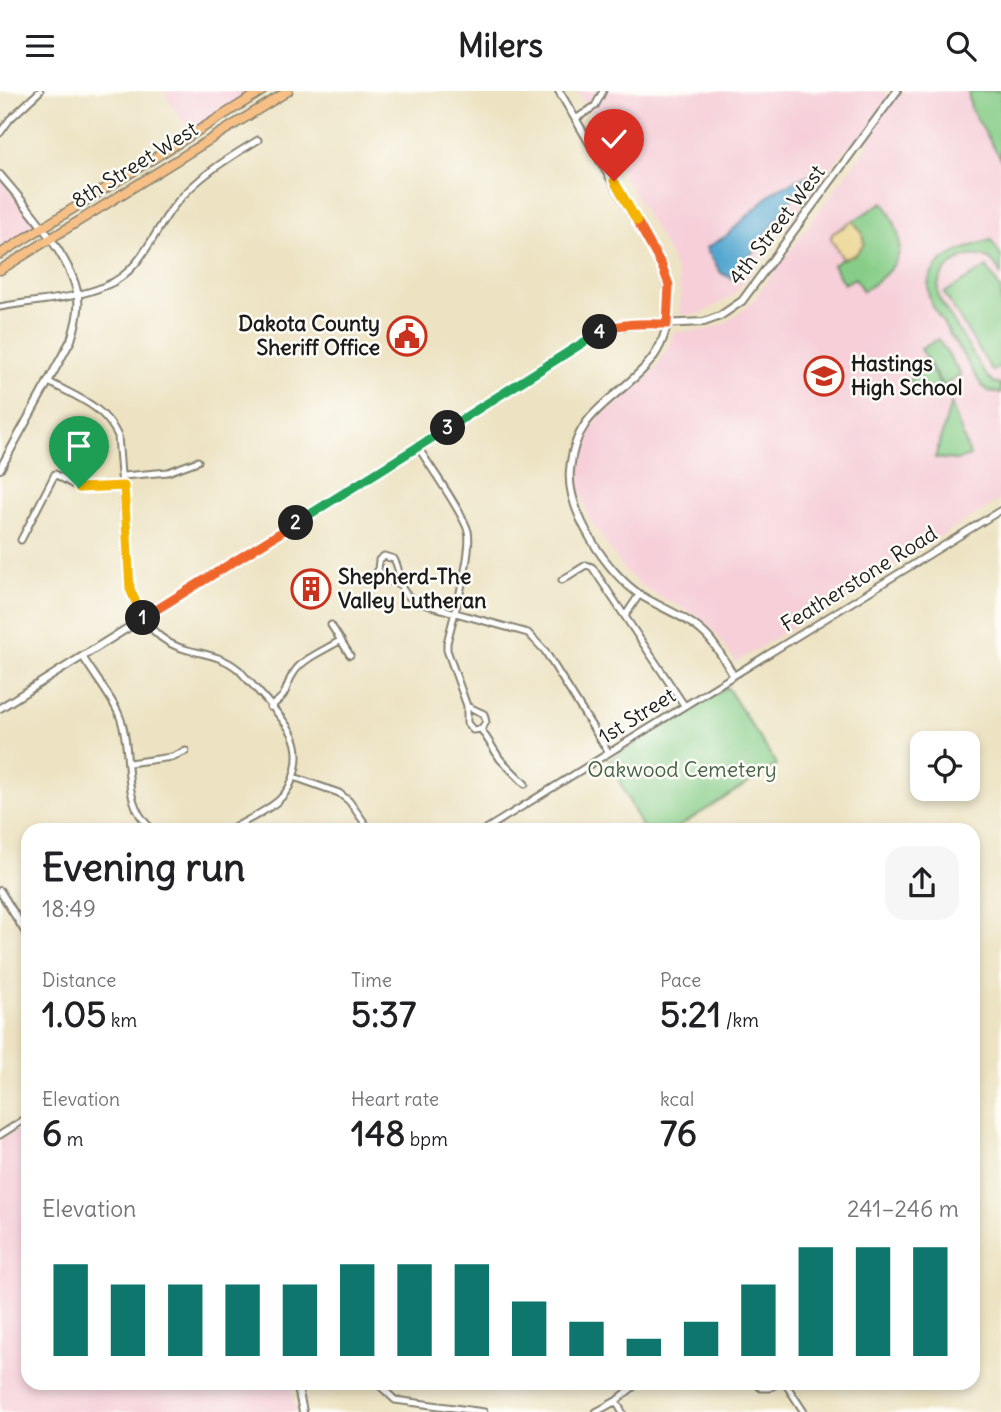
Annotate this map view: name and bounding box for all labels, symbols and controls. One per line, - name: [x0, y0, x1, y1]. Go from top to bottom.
- text: Milers: [458, 25, 543, 66]
- icon: menu: [21, 27, 59, 65]
- icon: search: [942, 27, 980, 65]
- pin: [584, 109, 644, 181]
- street label: 8th Street West: [67, 115, 203, 214]
- icon: check: [595, 120, 633, 158]
- street label: 4th Street West: [723, 159, 831, 290]
- place label: Dakota County Sheriff Office: [238, 310, 380, 361]
- public building icon: Dakota County Sheriff Office: [386, 315, 428, 357]
- pin: 4: [582, 315, 618, 349]
- text: 4: [594, 319, 605, 343]
- place label: Hastings High School: [851, 350, 962, 401]
- school or university icon: Hastings High School: [803, 355, 845, 397]
- pin: 3: [430, 411, 466, 445]
- text: 3: [442, 415, 453, 439]
- pin: [49, 416, 109, 488]
- icon: arrive: [60, 427, 98, 465]
- pin: 2: [278, 505, 314, 541]
- text: 2: [290, 510, 301, 534]
- street label: Featherstone Road: [776, 520, 942, 638]
- place label: Shepherd-The Valley Lutheran: [338, 563, 486, 614]
- building icon: Shepherd-The Valley Lutheran: [290, 568, 332, 610]
- pin: 1: [125, 601, 160, 635]
- text: 1: [139, 605, 146, 629]
- street label: 1st Street: [593, 681, 680, 750]
- map controls: [910, 731, 980, 801]
- button: locate: [910, 731, 980, 801]
- park label: Oakwood Cemetery: [587, 756, 777, 783]
- text: Evening run: [42, 844, 245, 891]
- button: share: [885, 846, 959, 920]
- text: 18:49: [42, 894, 96, 923]
- text: Distance: [42, 968, 116, 992]
- text: Time: [351, 968, 392, 992]
- text: Pace: [660, 968, 701, 992]
- text: 1.05: [42, 992, 106, 1036]
- text: 5:37: [351, 992, 416, 1036]
- text: 5:21: [660, 992, 721, 1036]
- text: km: [106, 1008, 137, 1032]
- text: /km: [721, 1008, 759, 1032]
- text: Elevation: [42, 1087, 120, 1111]
- text: Heart rate: [351, 1087, 439, 1111]
- text: kcal: [660, 1087, 694, 1111]
- text: 6: [42, 1111, 62, 1155]
- text: 148: [351, 1111, 405, 1155]
- text: 76: [660, 1111, 697, 1155]
- text: m: [62, 1127, 83, 1151]
- text: bpm: [405, 1127, 448, 1151]
- text: Elevation: [42, 1194, 136, 1223]
- text: 241–246 m: [847, 1194, 959, 1223]

